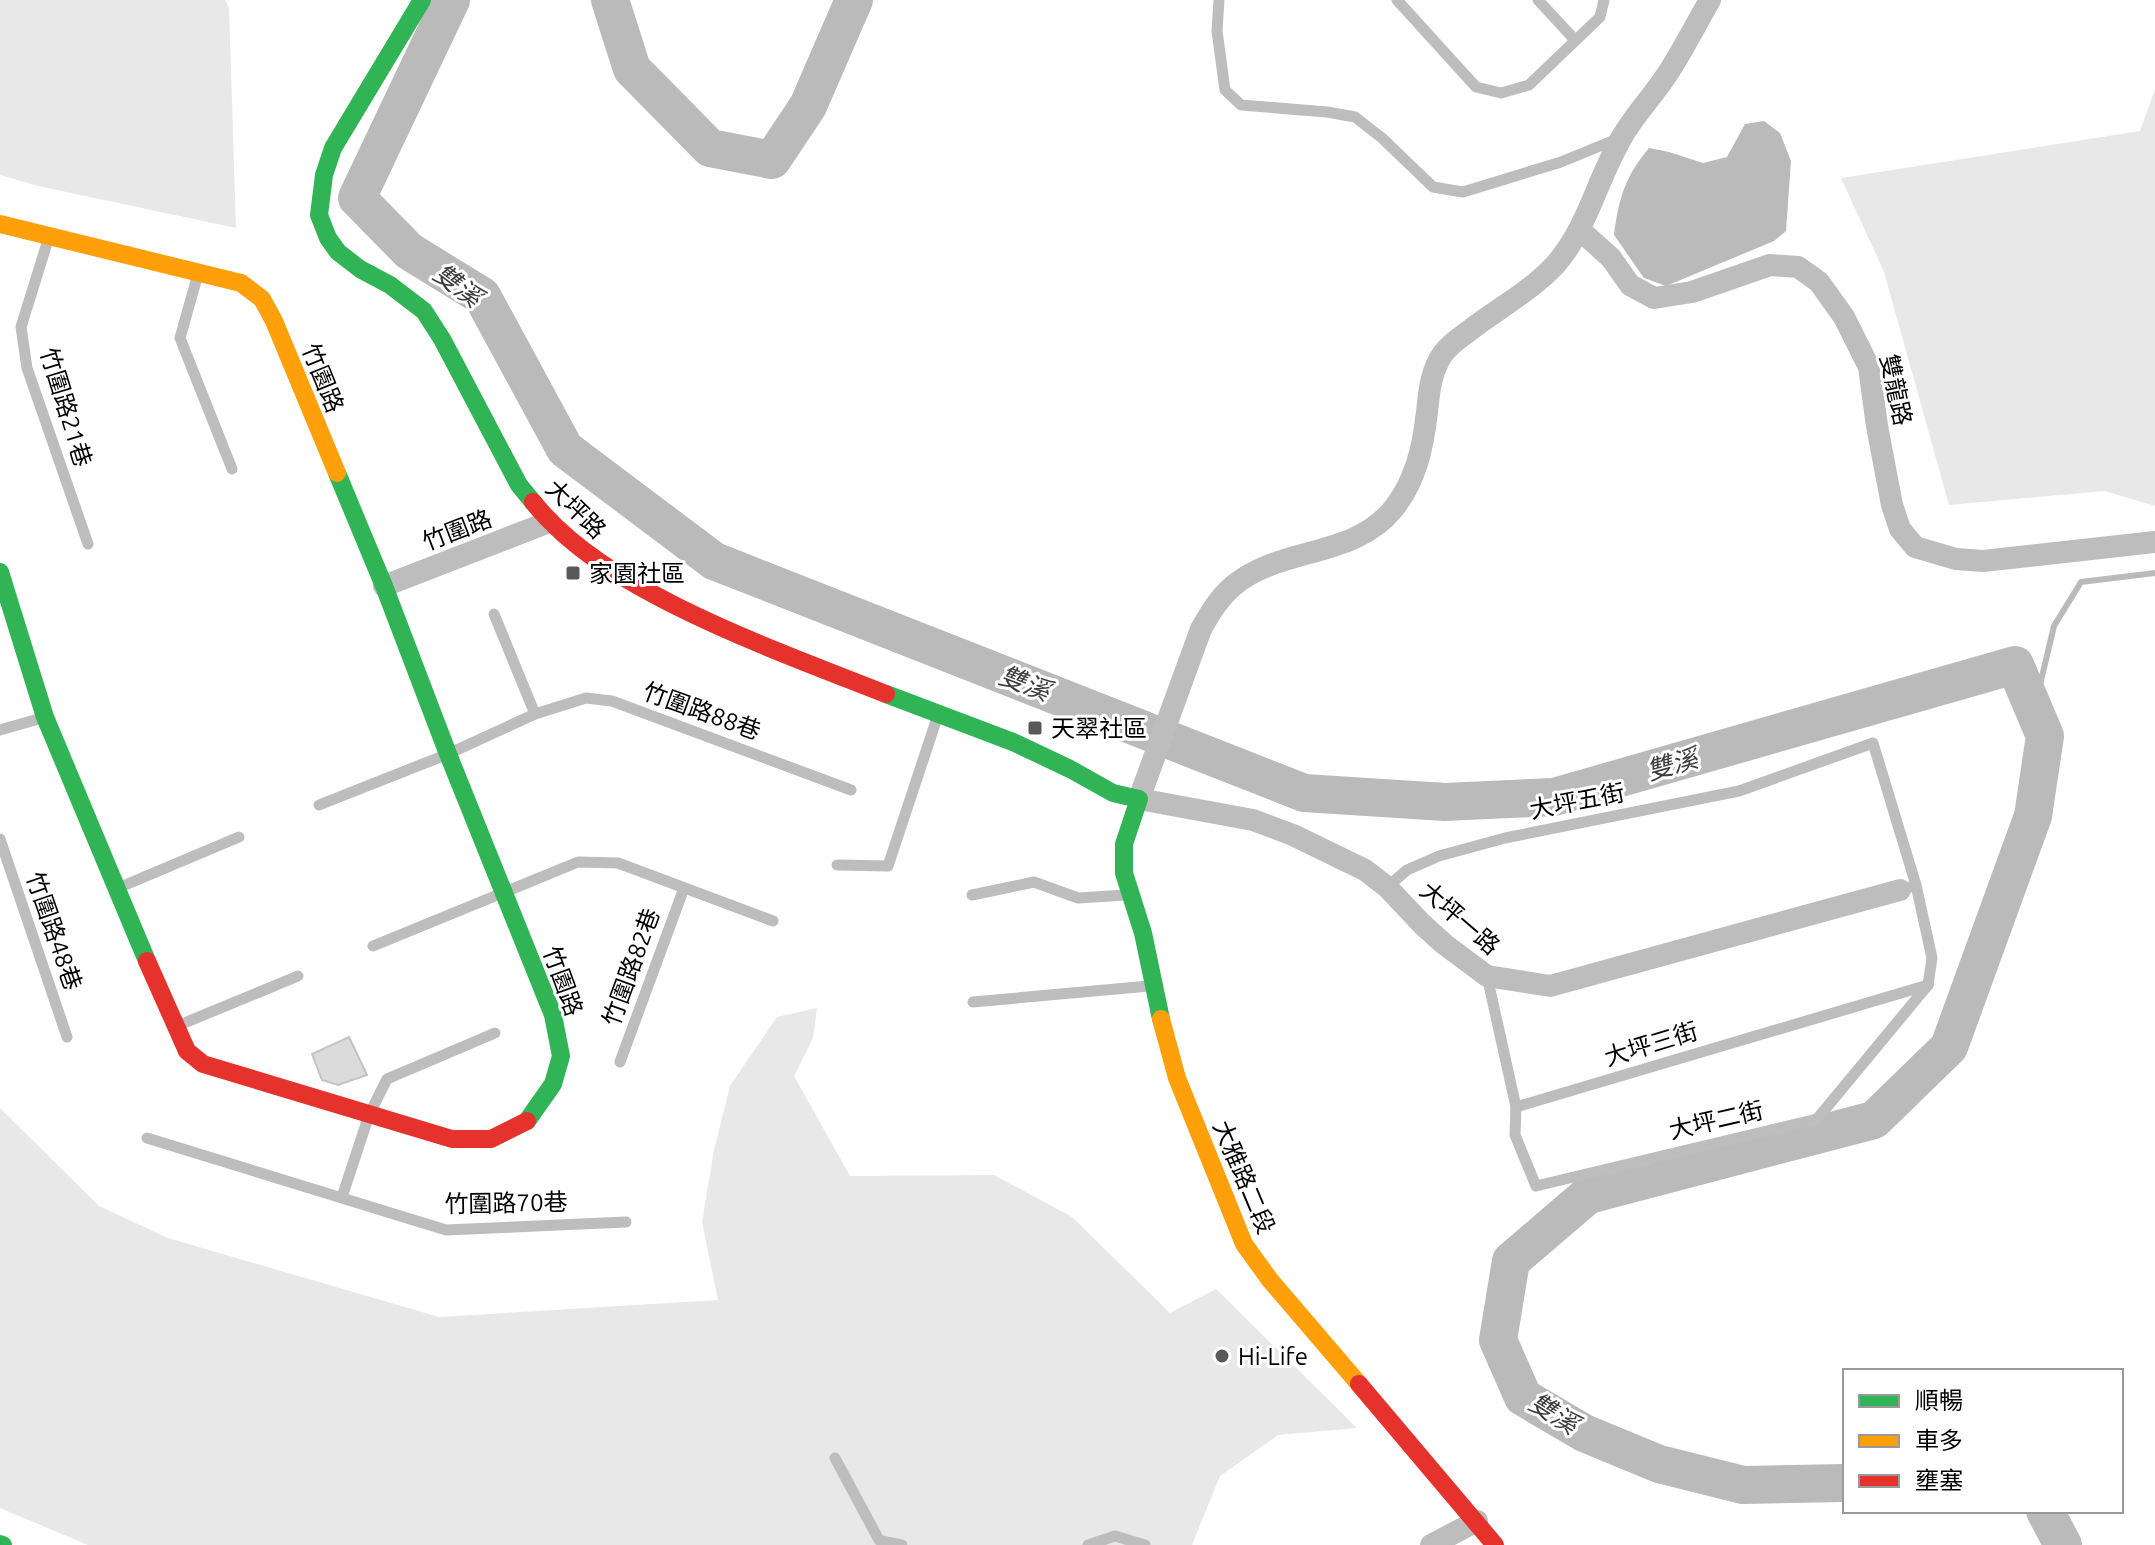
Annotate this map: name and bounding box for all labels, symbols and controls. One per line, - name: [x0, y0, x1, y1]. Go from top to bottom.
- water label: 雙溪: [429, 258, 491, 315]
- street label: 竹園路: [297, 340, 349, 416]
- street label: 竹圍路21巷: [35, 344, 97, 470]
- street label: 雙龍路: [1875, 352, 1917, 428]
- street label: 大坪路: [541, 474, 611, 544]
- street label: 竹圍路: [419, 504, 495, 556]
- place label: 家園社區: [589, 560, 685, 587]
- marker: 家園社區: [564, 564, 582, 582]
- water label: 雙溪: [996, 660, 1058, 707]
- street label: 竹圍路88巷: [640, 677, 764, 745]
- place label: 天翠社區: [1051, 715, 1147, 742]
- marker: 天翠社區: [1026, 719, 1044, 737]
- water label: 雙溪: [1643, 742, 1705, 785]
- street label: 大坪五街: [1527, 779, 1627, 823]
- street label: 竹圍路48巷: [21, 868, 87, 994]
- street label: 大坪一路: [1415, 876, 1505, 960]
- street label: 竹圍路82巷: [597, 905, 665, 1029]
- street label: 竹園路: [538, 943, 588, 1019]
- street label: 大坪三街: [1601, 1017, 1701, 1071]
- street label: 大坪二街: [1666, 1096, 1766, 1144]
- street label: 大雅路二段: [1208, 1116, 1280, 1238]
- street label: 竹圍路70巷: [444, 1188, 568, 1218]
- place label: Hi-Life: [1238, 1343, 1308, 1370]
- marker: Hi-Life: [1213, 1347, 1231, 1365]
- legend: [1843, 1369, 2123, 1513]
- water label: 雙溪: [1524, 1387, 1587, 1441]
- text: 順暢: [1915, 1387, 1963, 1414]
- text: 車多: [1915, 1427, 1963, 1454]
- text: 壅塞: [1915, 1467, 1963, 1494]

